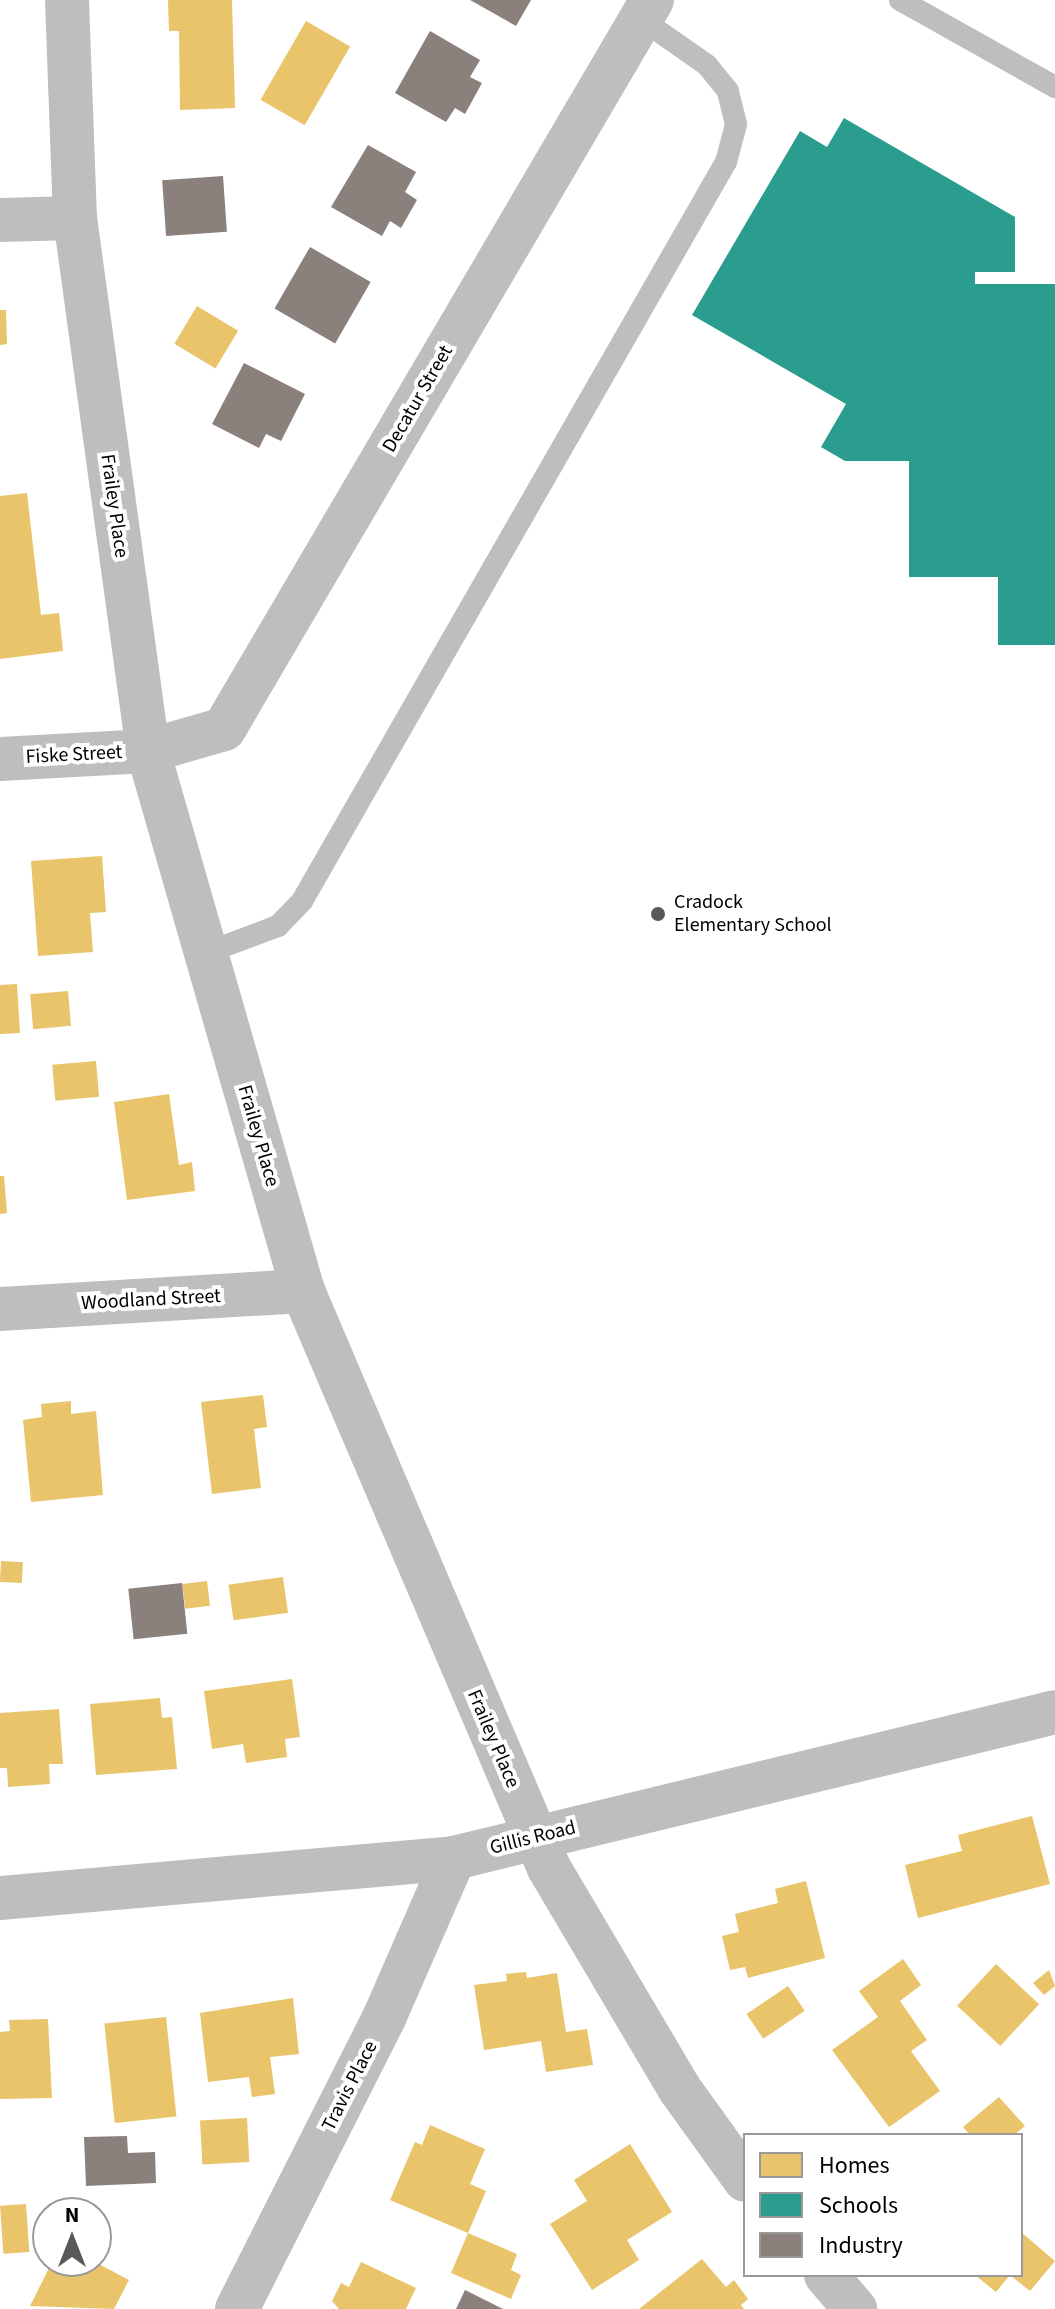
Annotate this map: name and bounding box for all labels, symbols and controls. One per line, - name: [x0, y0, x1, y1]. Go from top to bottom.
- street label: Decatur Street: [378, 341, 458, 457]
- street label: Frailey Place: [95, 453, 133, 559]
- street label: Fiske Street: [25, 740, 123, 770]
- place label: Cradock Elementary School: [674, 890, 832, 937]
- marker: Cradock Elementary School: [649, 905, 667, 923]
- street label: Frailey Place: [232, 1082, 284, 1190]
- street label: Woodland Street: [81, 1284, 221, 1316]
- street label: Frailey Place: [462, 1686, 524, 1792]
- street label: Gillis Road: [488, 1816, 578, 1860]
- street label: Travis Place: [317, 2037, 383, 2135]
- legend: [743, 2133, 1023, 2277]
- text: Homes: [819, 2148, 890, 2183]
- text: Schools: [819, 2188, 898, 2223]
- north arrow: [32, 2197, 112, 2277]
- text: N: [65, 2199, 79, 2231]
- text: Industry: [819, 2228, 903, 2263]

